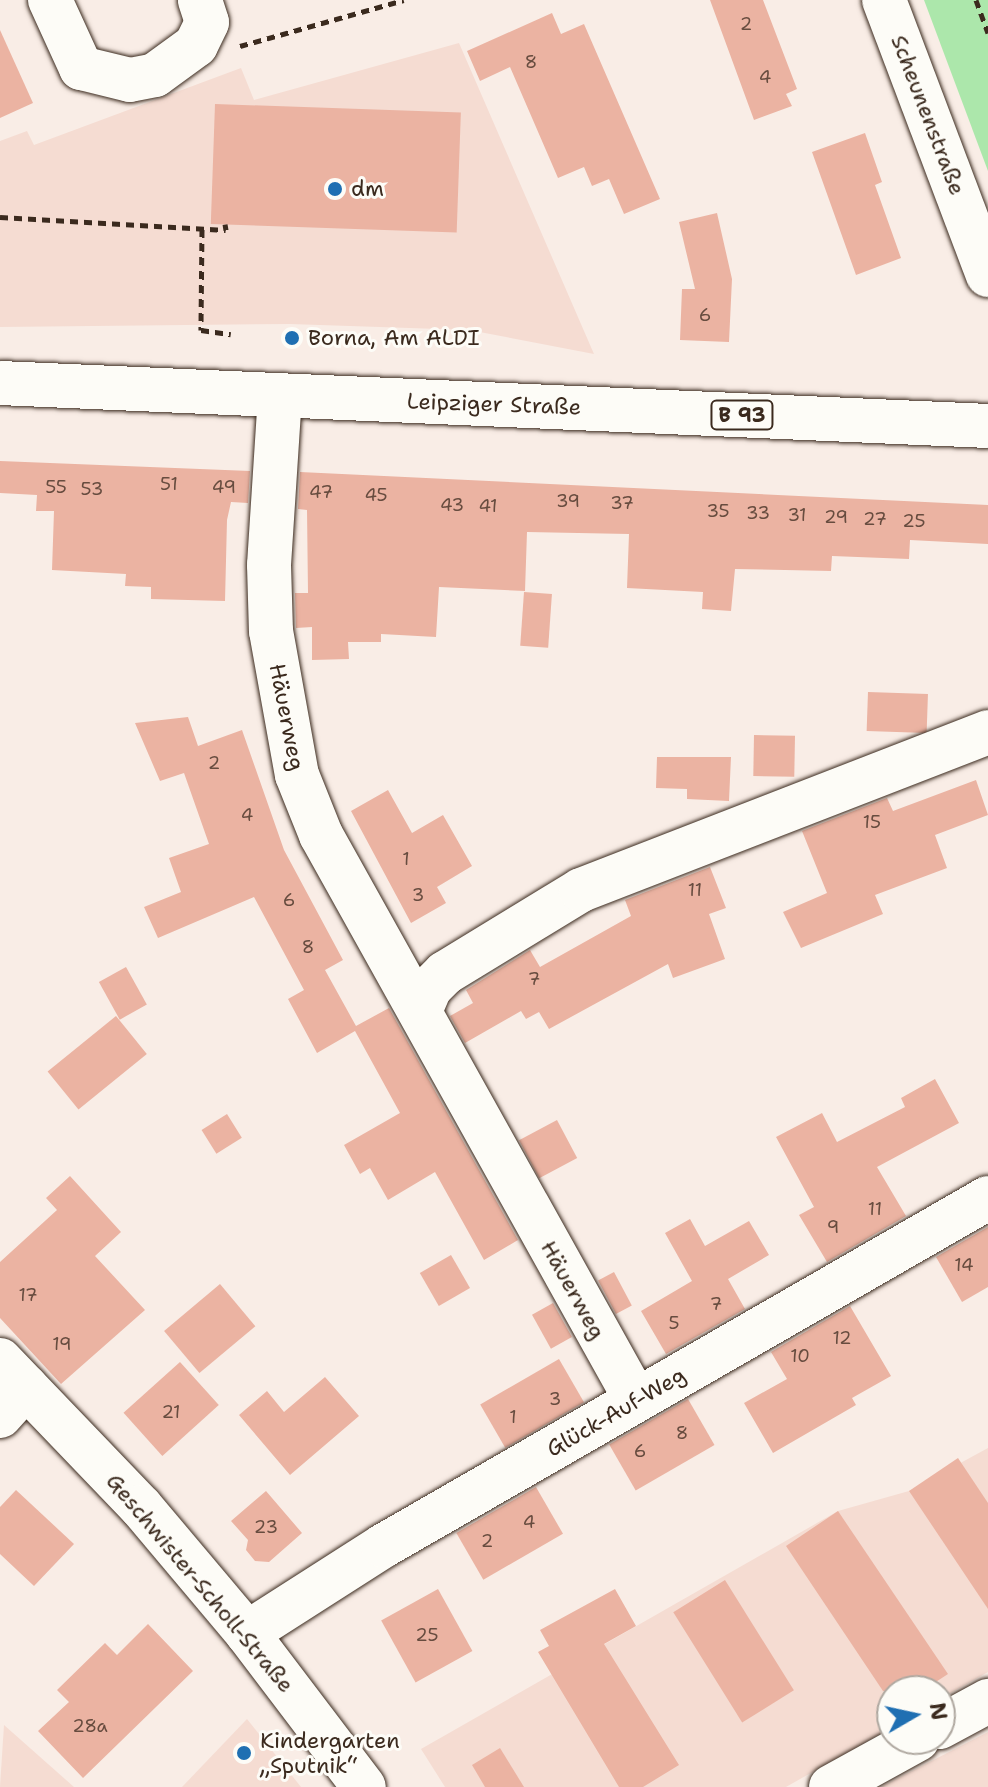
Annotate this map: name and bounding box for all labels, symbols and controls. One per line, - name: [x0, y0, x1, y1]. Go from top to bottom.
- house number: 2: [740, 13, 752, 35]
- street label: Scheunenstraße: [885, 31, 971, 199]
- house number: 8: [525, 51, 537, 73]
- house number: 4: [759, 66, 771, 88]
- place label: dm: [351, 176, 384, 202]
- marker: dm: [326, 180, 344, 198]
- house number: 6: [699, 304, 711, 326]
- place label: Borna, Am ALDI: [308, 325, 480, 351]
- marker: Borna, Am ALDI: [283, 329, 301, 347]
- street label: Leipziger Straße: [406, 388, 582, 420]
- road number: B 93: [710, 399, 774, 431]
- house number: 51: [160, 473, 178, 495]
- house number: 55: [45, 476, 67, 498]
- house number: 49: [212, 476, 236, 498]
- house number: 53: [81, 478, 103, 500]
- house number: 47: [309, 481, 333, 503]
- house number: 45: [364, 484, 388, 506]
- house number: 39: [556, 490, 580, 512]
- house number: 37: [610, 492, 634, 514]
- house number: 43: [440, 494, 464, 516]
- house number: 41: [478, 495, 498, 517]
- house number: 35: [706, 500, 730, 522]
- house number: 33: [746, 502, 770, 524]
- house number: 31: [787, 504, 807, 526]
- house number: 29: [824, 506, 848, 528]
- house number: 27: [863, 508, 887, 530]
- house number: 25: [902, 510, 926, 532]
- street label: Häuerweg: [264, 661, 310, 773]
- house number: 2: [208, 752, 220, 774]
- house number: 4: [241, 804, 253, 826]
- house number: 15: [863, 811, 881, 833]
- house number: 1: [402, 848, 410, 870]
- house number: 11: [688, 879, 702, 901]
- house number: 3: [412, 884, 424, 906]
- house number: 6: [283, 889, 295, 911]
- house number: 8: [302, 936, 314, 958]
- house number: 7: [528, 968, 540, 990]
- house number: 11: [868, 1198, 882, 1220]
- house number: 9: [827, 1216, 839, 1238]
- street label: Häuerweg: [535, 1236, 611, 1344]
- house number: 14: [954, 1254, 974, 1276]
- house number: 17: [18, 1284, 38, 1306]
- house number: 7: [710, 1293, 722, 1315]
- house number: 5: [668, 1312, 680, 1334]
- house number: 12: [832, 1327, 852, 1349]
- house number: 19: [52, 1333, 72, 1355]
- house number: 10: [790, 1345, 810, 1367]
- street label: Glück-Auf-Weg: [542, 1362, 690, 1462]
- house number: 3: [549, 1388, 561, 1410]
- house number: 21: [161, 1401, 181, 1423]
- house number: 1: [509, 1406, 517, 1428]
- house number: 8: [676, 1422, 688, 1444]
- house number: 6: [634, 1440, 646, 1462]
- street label: Geschwister-Scholl-Straße: [101, 1468, 299, 1698]
- house number: 4: [523, 1511, 535, 1533]
- house number: 23: [254, 1516, 278, 1538]
- house number: 2: [481, 1530, 493, 1552]
- house number: 25: [415, 1624, 439, 1646]
- north arrow: [876, 1675, 956, 1755]
- text: N: [923, 1701, 954, 1722]
- house number: 28a: [72, 1715, 108, 1737]
- place label: Kindergarten „Sputnik“: [260, 1727, 400, 1778]
- marker: Kindergarten „Sputnik“: [235, 1744, 253, 1762]

